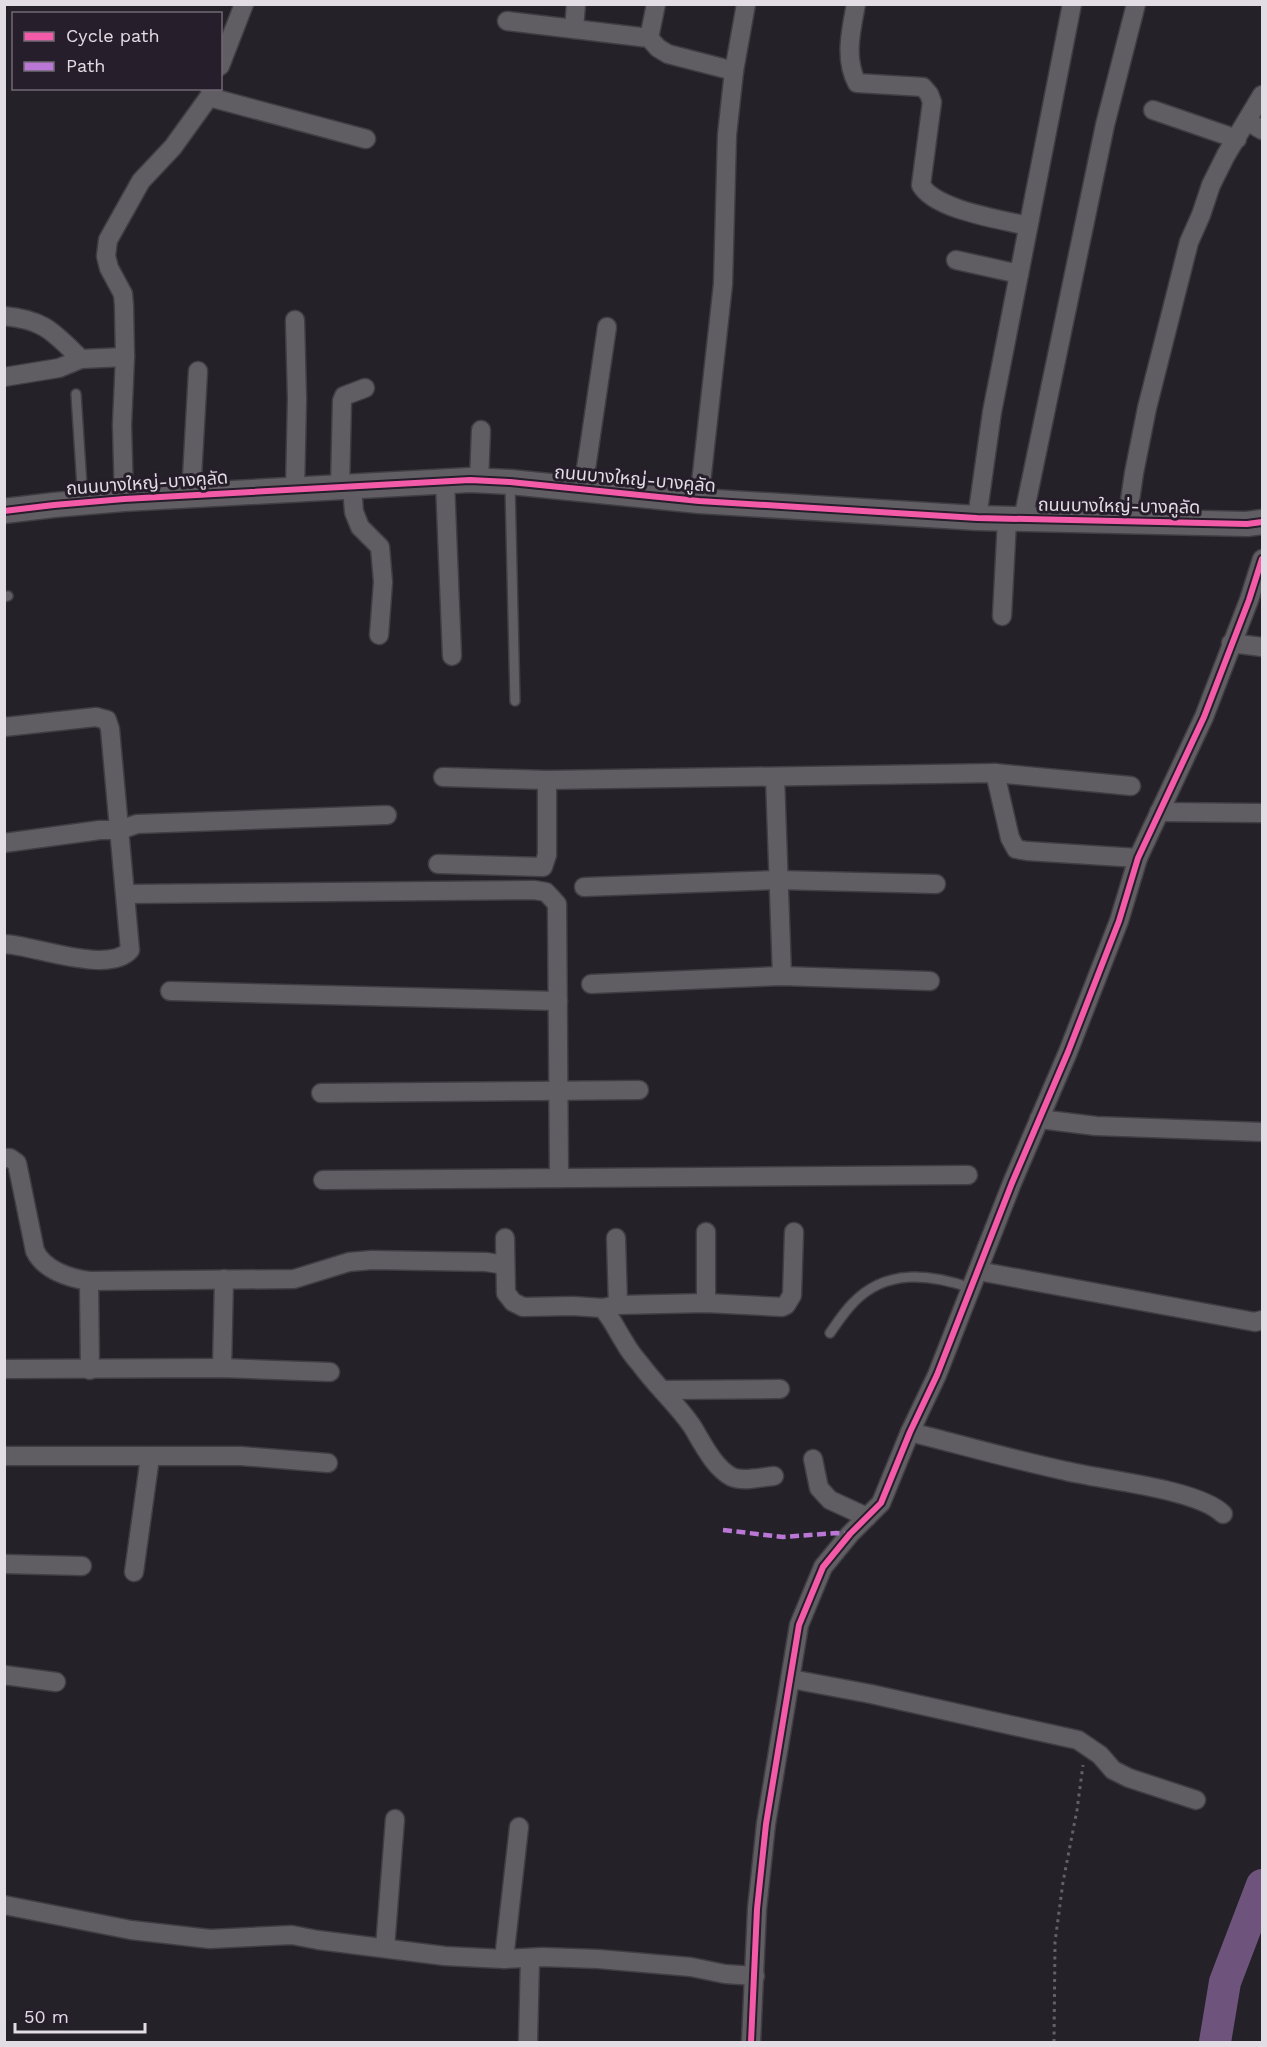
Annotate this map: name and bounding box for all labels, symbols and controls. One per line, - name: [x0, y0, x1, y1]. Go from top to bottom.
- legend: [12, 12, 222, 90]
- text: Cycle path: [66, 25, 160, 46]
- text: Path: [66, 55, 106, 76]
- street label: ถนนบางใหญ่-บางคูลัด: [553, 461, 717, 498]
- street label: ถนนบางใหญ่-บางคูลัด: [65, 466, 229, 501]
- street label: ถนนบางใหญ่-บางคูลัด: [1038, 494, 1200, 519]
- scale bar: [15, 1996, 146, 2034]
- text: 50 m: [24, 2006, 69, 2027]

